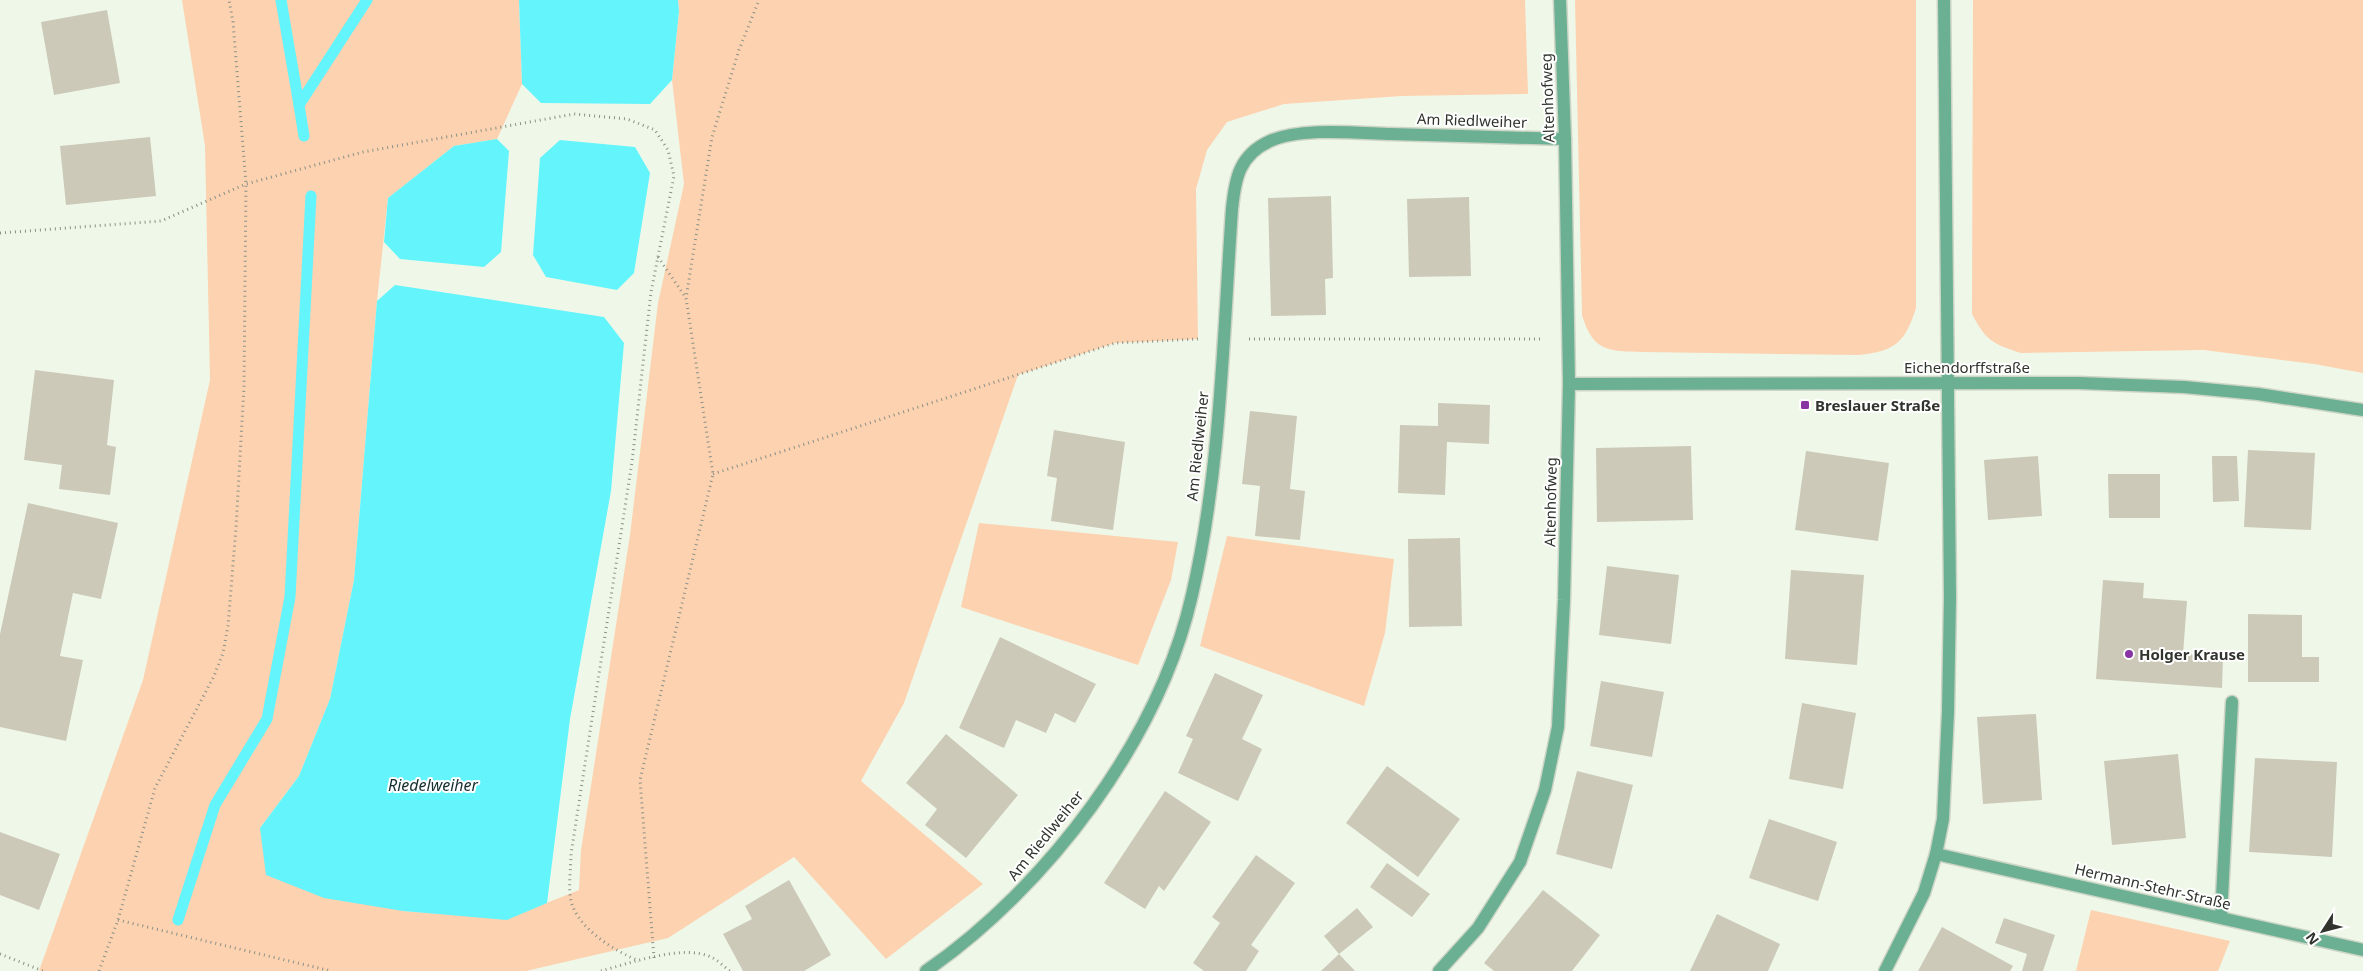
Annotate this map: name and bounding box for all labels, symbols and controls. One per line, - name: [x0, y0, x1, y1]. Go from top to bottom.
- street label: Altenhofweg: [1535, 53, 1559, 143]
- street label: Am Riedlweiher: [1417, 108, 1527, 132]
- street label: Eichendorffstraße: [1904, 357, 2030, 377]
- street label: Am Riedlweiher: [1181, 390, 1213, 502]
- place label: Breslauer Straße: [1815, 395, 1940, 415]
- marker: Breslauer Straße: [1799, 399, 1811, 411]
- street label: Altenhofweg: [1539, 457, 1561, 547]
- place label: Holger Krause: [2139, 644, 2245, 664]
- marker: Holger Krause: [2123, 648, 2135, 660]
- water label: Riedelweiher: [388, 774, 479, 796]
- street label: Am Riedlweiher: [1003, 786, 1087, 884]
- street label: Hermann-Stehr-Straße: [2073, 858, 2233, 914]
- north arrow: [2298, 906, 2348, 956]
- text: N: [2301, 929, 2323, 949]

